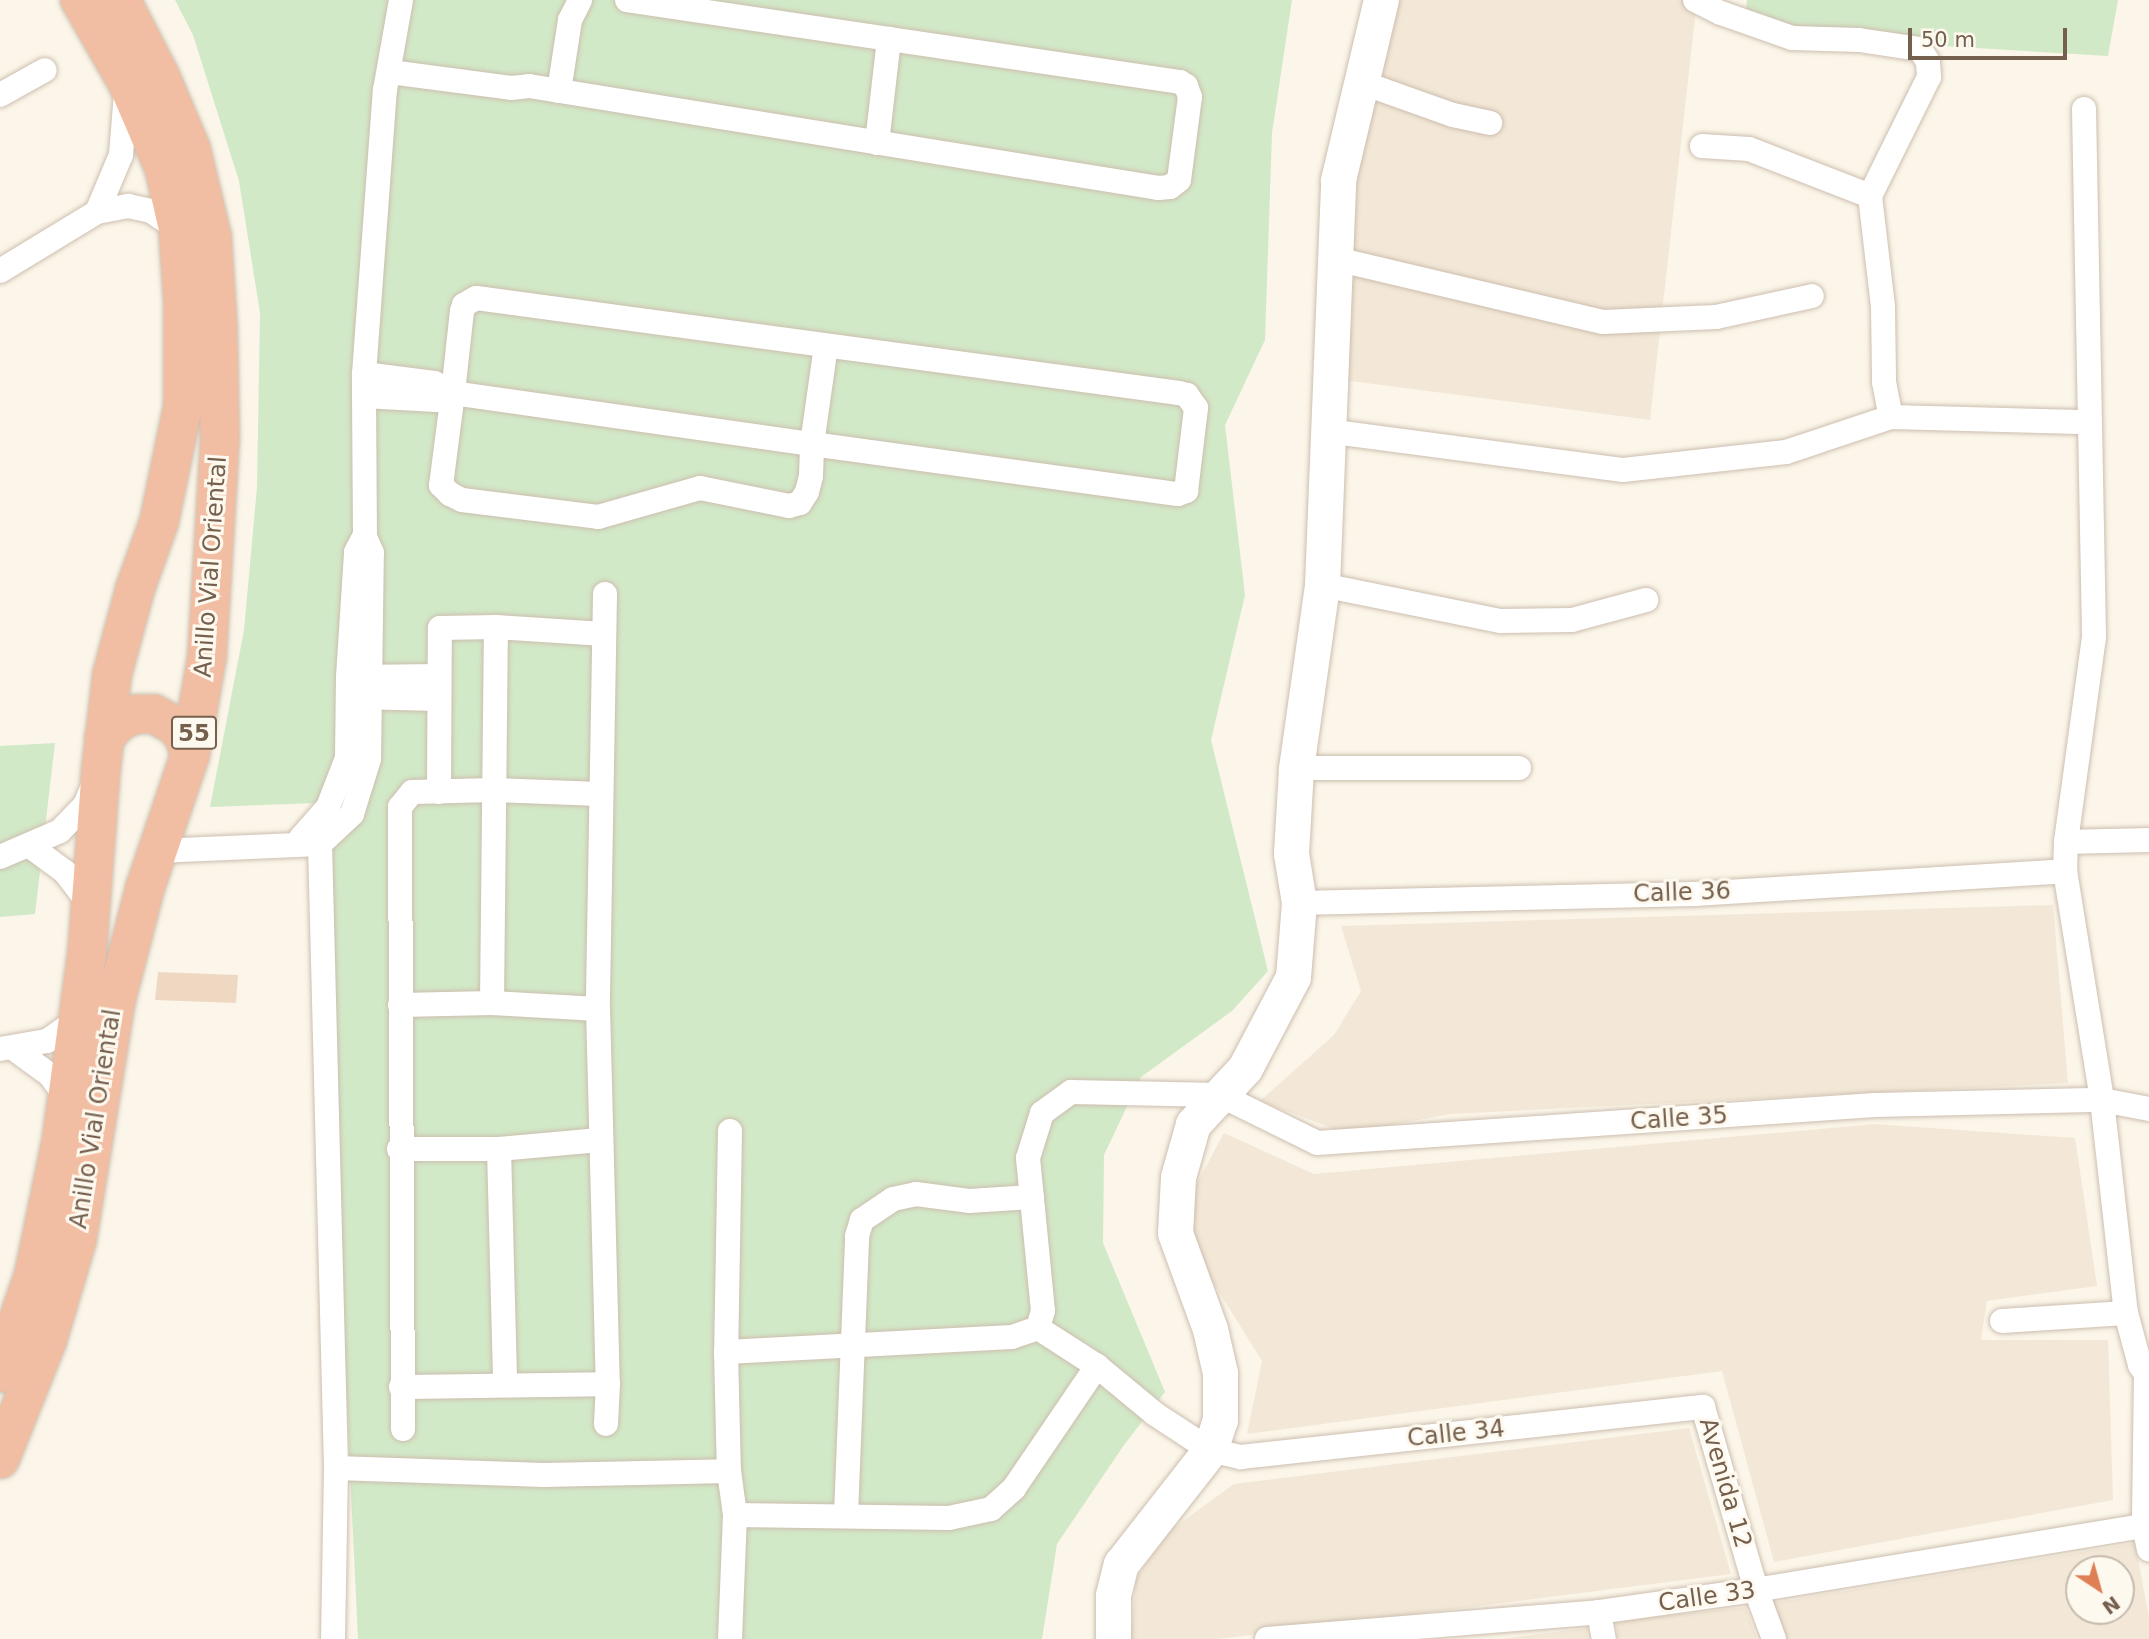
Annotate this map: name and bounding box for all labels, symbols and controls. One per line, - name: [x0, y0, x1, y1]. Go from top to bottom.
- scale bar: [1911, 14, 2070, 58]
- text: 50 m: [1921, 28, 1975, 52]
- street label: Anillo Vial Oriental: [189, 455, 233, 679]
- road number: 55: [170, 713, 218, 752]
- street label: Calle 36: [1633, 877, 1731, 909]
- street label: Anillo Vial Oriental: [64, 1007, 128, 1231]
- street label: Calle 35: [1629, 1101, 1729, 1137]
- street label: Calle 34: [1406, 1415, 1506, 1453]
- street label: Avenida 12: [1693, 1415, 1757, 1551]
- north arrow: [2065, 1555, 2135, 1625]
- street label: Calle 33: [1657, 1576, 1757, 1618]
- text: N: [2098, 1592, 2124, 1619]

